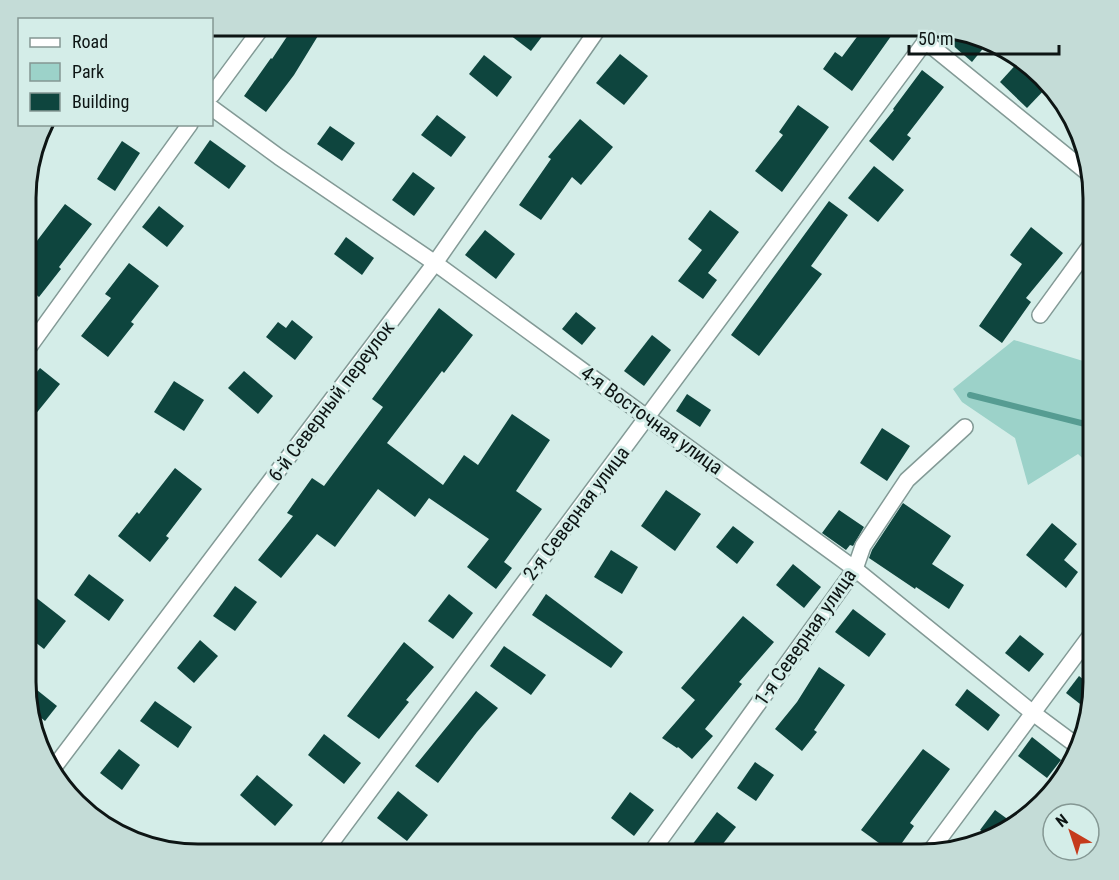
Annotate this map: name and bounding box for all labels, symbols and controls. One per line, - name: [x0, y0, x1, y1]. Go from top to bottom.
- legend: [18, 18, 213, 126]
- scale bar: [909, 18, 1059, 56]
- text: 50 m: [918, 28, 953, 49]
- text: Road: [72, 31, 108, 52]
- text: Park: [72, 61, 104, 82]
- text: Building: [72, 91, 129, 112]
- street label: 6-й Северный переулок: [263, 316, 399, 486]
- street label: 4-я Восточная улица: [576, 361, 728, 479]
- street label: 2-я Северная улица: [518, 441, 634, 585]
- street label: 1-я Северная улица: [749, 564, 861, 710]
- north arrow: [1041, 802, 1101, 862]
- text: N: [1052, 810, 1072, 831]

